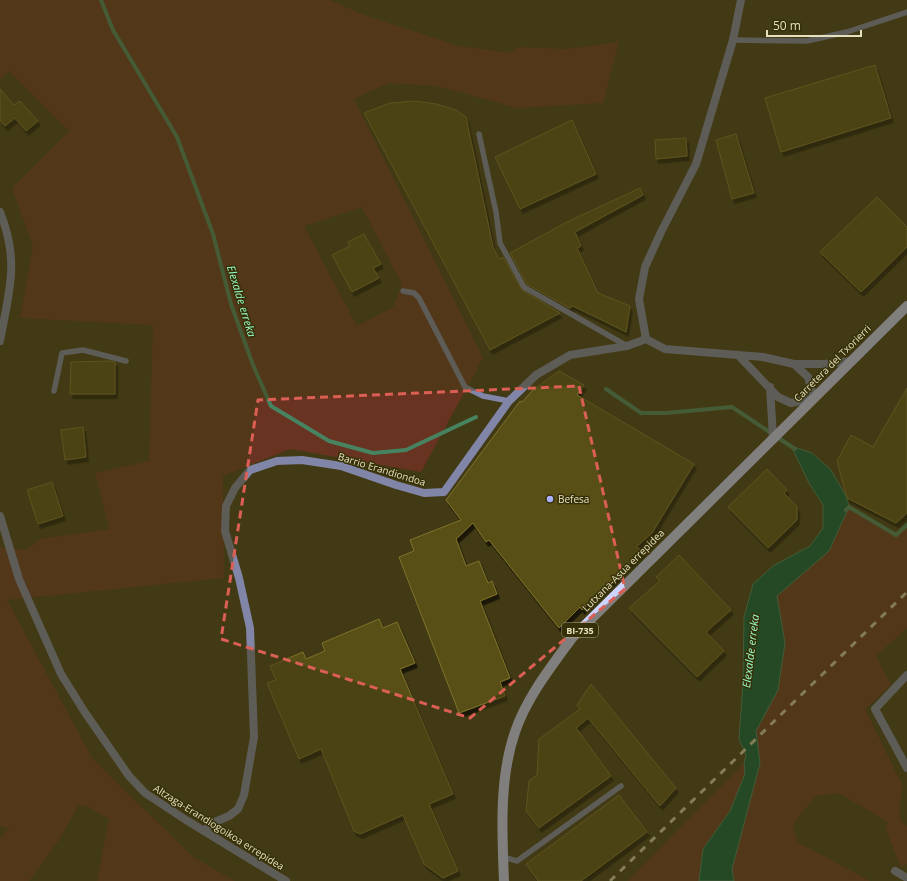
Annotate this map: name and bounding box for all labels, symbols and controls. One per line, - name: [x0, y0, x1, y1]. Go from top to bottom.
- scale bar: [767, 12, 861, 38]
- text: 50 m: [773, 17, 801, 34]
- water label: Elexalde erreka: [224, 263, 260, 339]
- street label: Carretera del Txorierri: [790, 321, 874, 405]
- street label: Barrio Erandiondoa: [336, 449, 428, 489]
- place label: Befesa: [558, 492, 589, 506]
- marker: Befesa: [545, 494, 555, 504]
- street label: Lutxana-Asua errepidea: [579, 526, 667, 614]
- water label: Elexalde erreka: [738, 613, 762, 689]
- road number: BI-735: [562, 623, 598, 637]
- street label: Altzaga-Erandiogoikoa errepidea: [151, 781, 287, 873]

